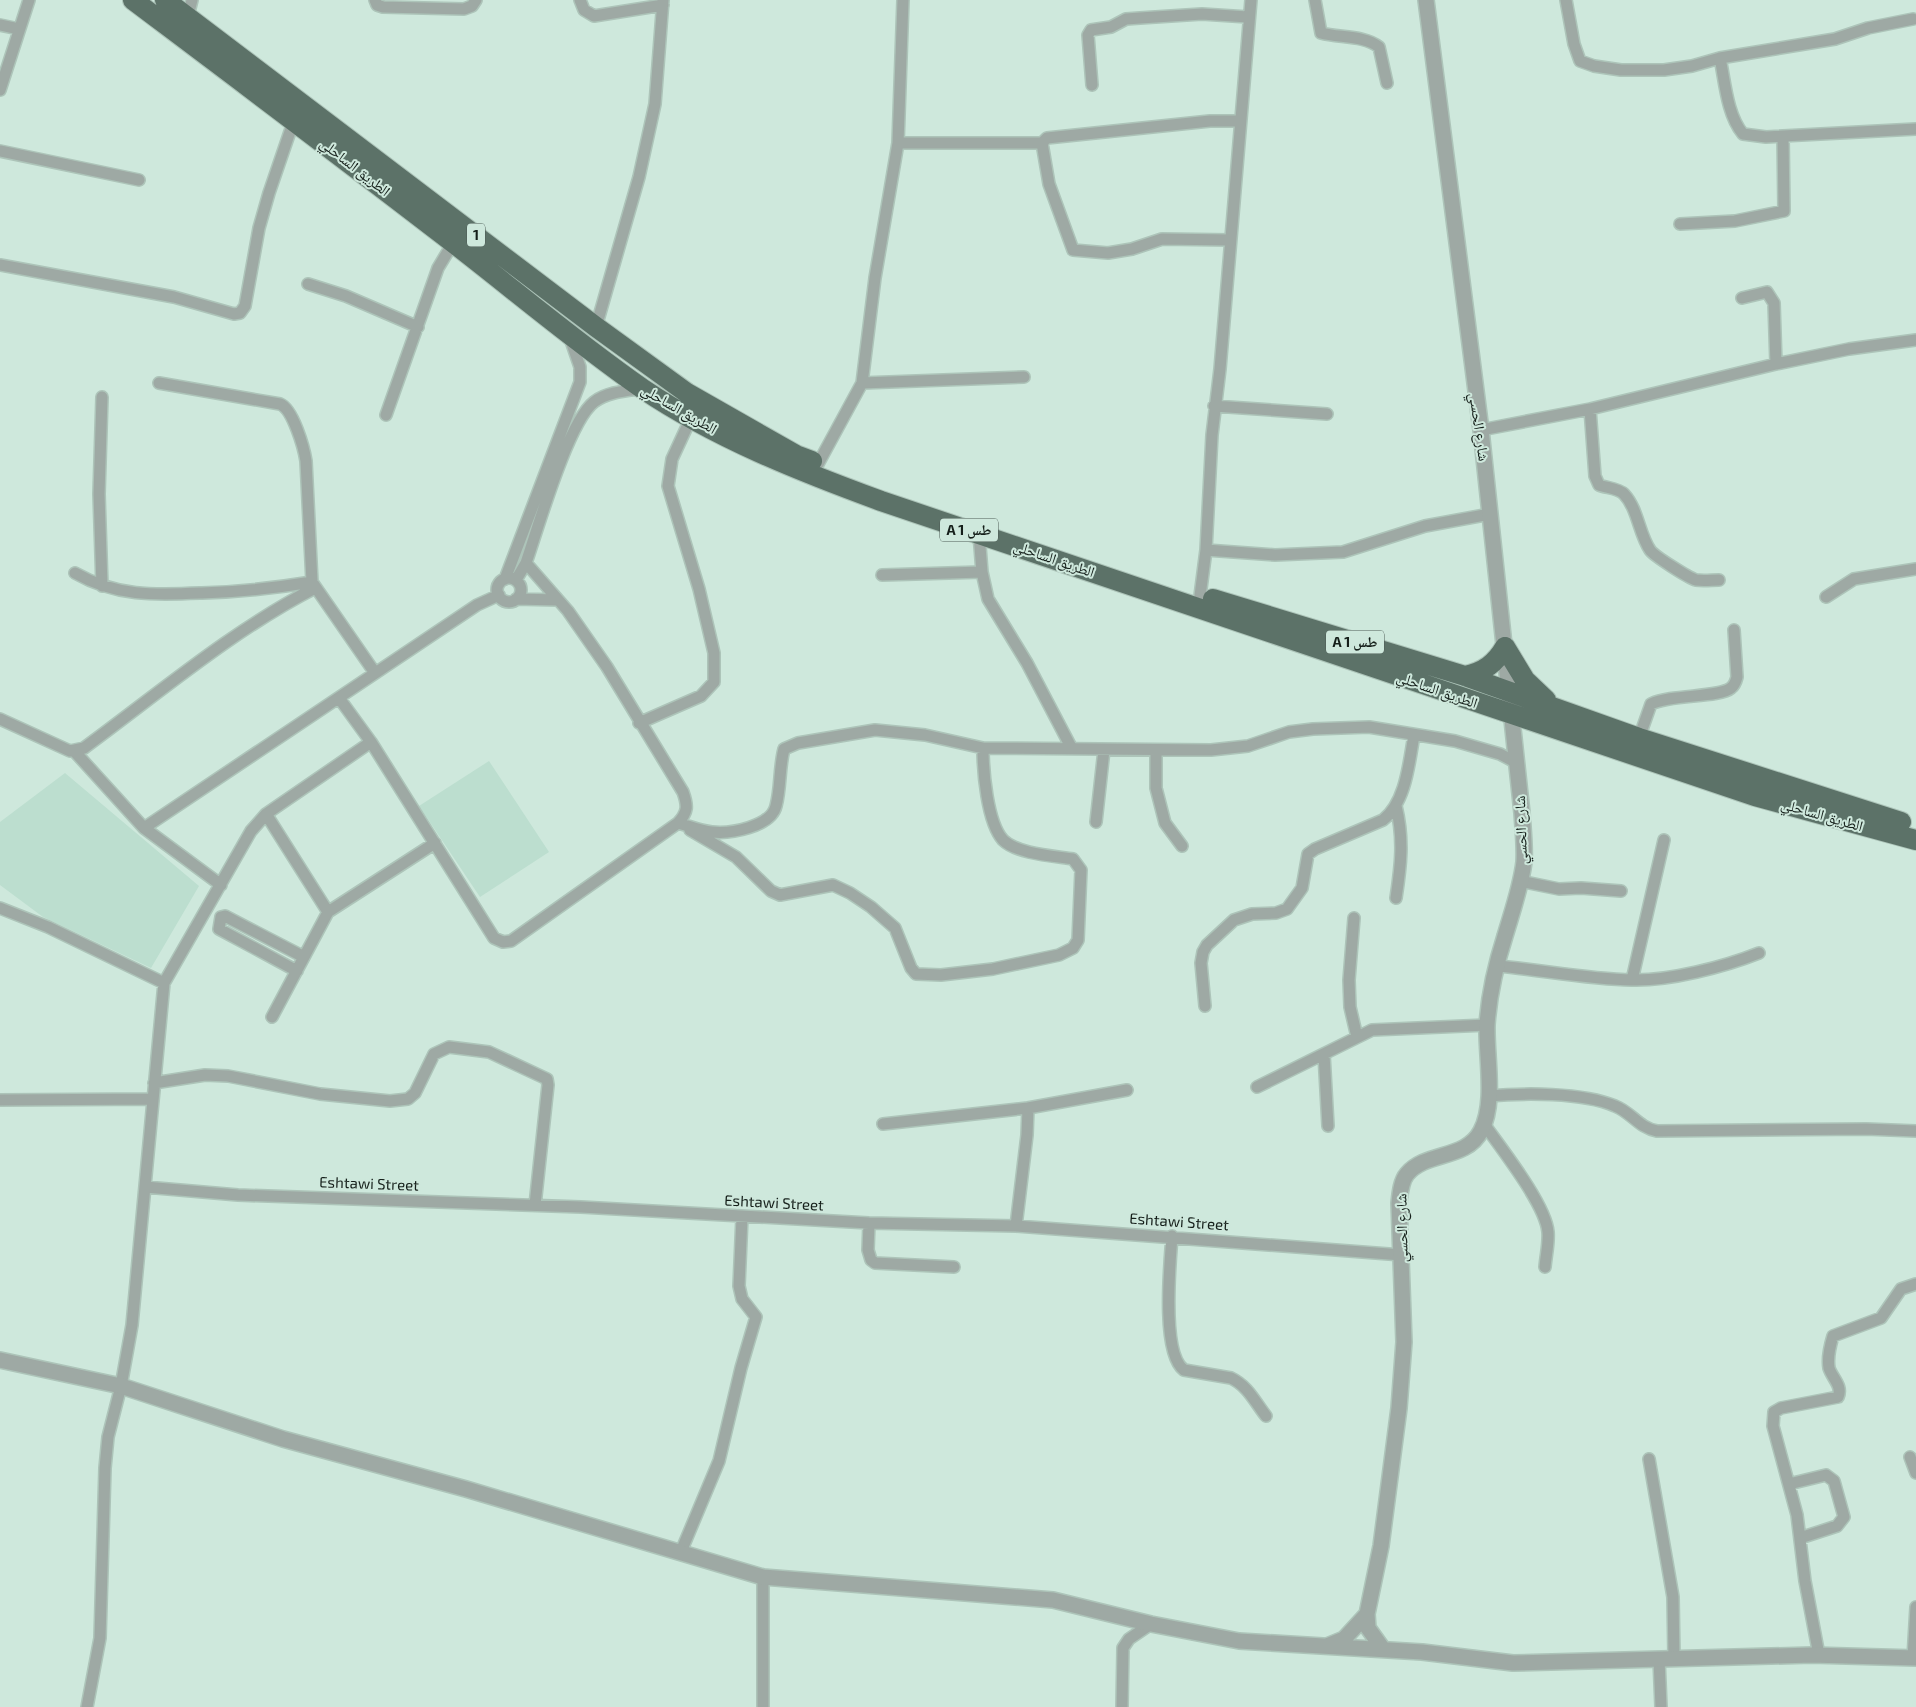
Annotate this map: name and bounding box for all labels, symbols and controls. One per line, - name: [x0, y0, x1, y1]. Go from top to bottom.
- street label: الطريق الساحلي: [314, 133, 394, 202]
- road number: 1: [467, 224, 485, 246]
- street label: الطريق الساحلي: [637, 379, 721, 440]
- street label: شارع الحسي: [1463, 392, 1494, 463]
- road number: A 1 طس: [940, 518, 998, 542]
- street label: الطريق الساحلي: [1010, 536, 1097, 584]
- road number: A 1 طس: [1326, 630, 1384, 654]
- street label: الطريق الساحلي: [1393, 667, 1480, 715]
- street label: الطريق الساحلي: [1778, 794, 1865, 838]
- street label: شارع الحسي: [1510, 795, 1534, 865]
- street label: Eshtawi Street: [319, 1172, 420, 1194]
- street label: Eshtawi Street: [724, 1190, 825, 1214]
- street label: شارع الحسي: [1391, 1193, 1414, 1263]
- street label: Eshtawi Street: [1129, 1209, 1230, 1233]

